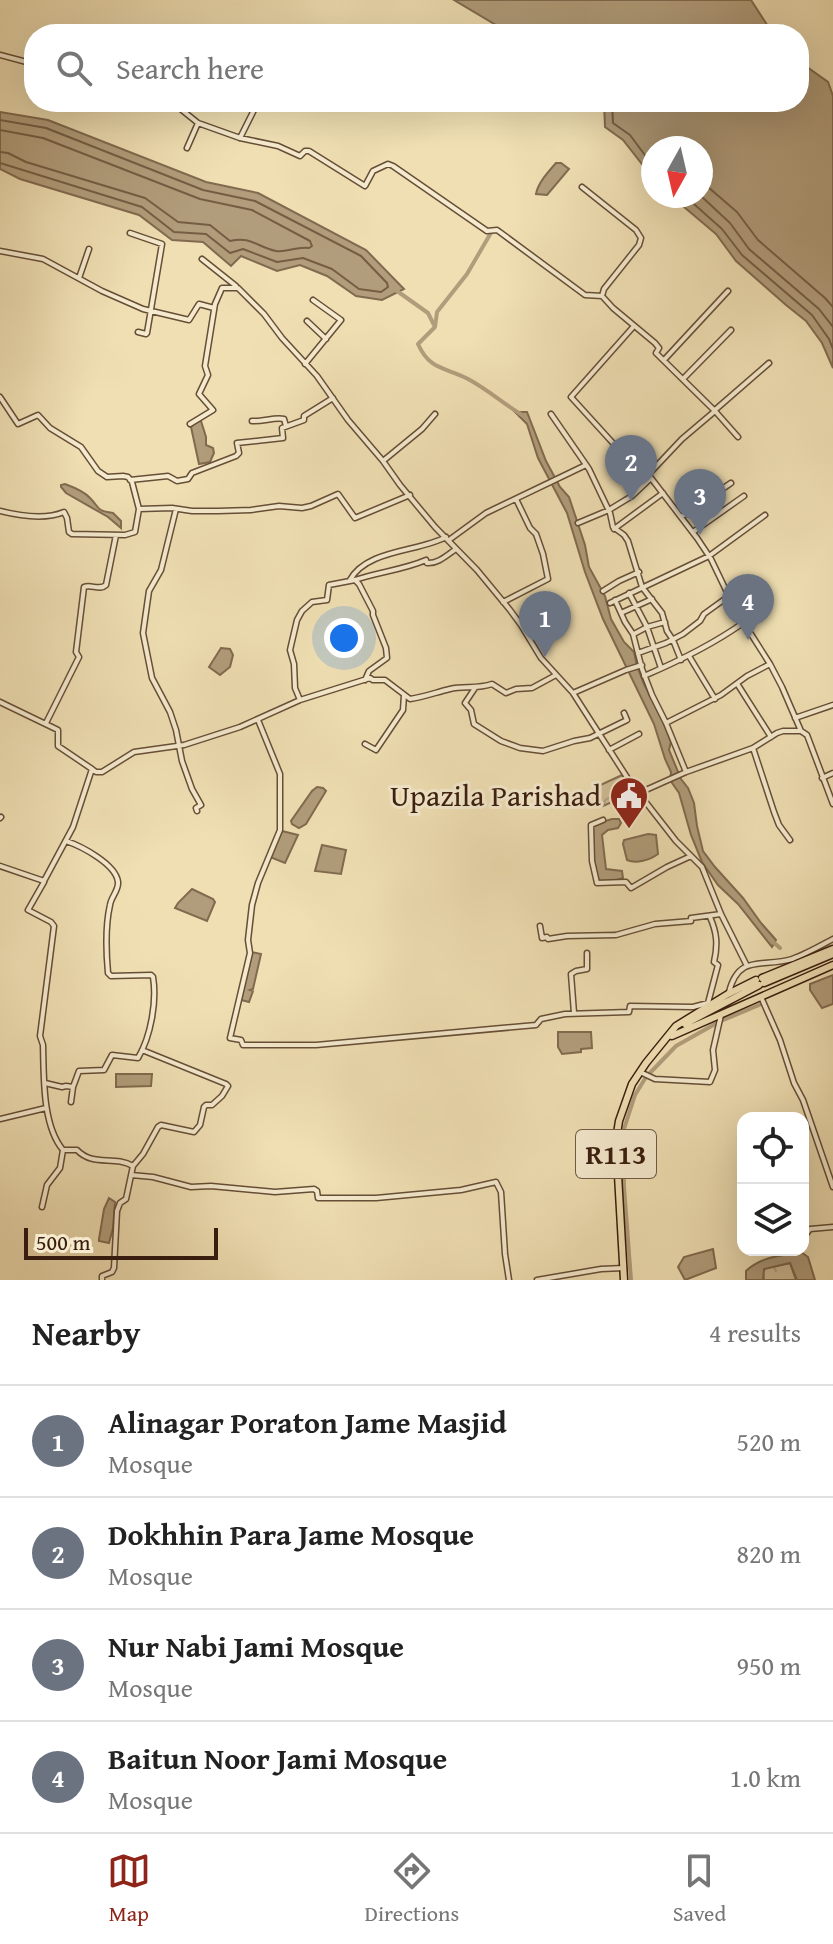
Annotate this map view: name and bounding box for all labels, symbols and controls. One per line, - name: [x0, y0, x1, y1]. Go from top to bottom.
- search box: [24, 24, 809, 112]
- icon: search: [52, 46, 96, 90]
- text: Search here: [116, 46, 264, 90]
- north arrow: [641, 136, 713, 208]
- pin: 2: [605, 435, 657, 501]
- pin: 3: [674, 469, 726, 535]
- pin: 4: [722, 574, 774, 640]
- pin: 1: [519, 591, 571, 657]
- your location: [324, 618, 364, 658]
- place label: Upazila Parishad: [390, 773, 601, 817]
- public building icon: Upazila Parishad: [608, 775, 650, 830]
- map controls: [737, 1112, 809, 1256]
- button: locate: [737, 1112, 809, 1184]
- road number: R113: [576, 1130, 656, 1178]
- button: layers: [737, 1184, 809, 1256]
- scale bar: [24, 1224, 218, 1260]
- text: 500 m: [36, 1226, 91, 1258]
- text: Nearby: [32, 1308, 141, 1357]
- text: 4 results: [709, 1313, 801, 1352]
- text: Alinagar Poraton Jame Masjid: [108, 1400, 507, 1444]
- text: 1: [51, 1422, 65, 1461]
- text: 520 m: [736, 1422, 801, 1461]
- text: Mosque: [108, 1444, 193, 1483]
- text: Dokhhin Para Jame Mosque: [108, 1512, 474, 1556]
- text: 2: [51, 1534, 65, 1573]
- text: 820 m: [736, 1534, 801, 1573]
- text: Mosque: [108, 1556, 193, 1595]
- text: Nur Nabi Jami Mosque: [108, 1624, 404, 1668]
- text: 3: [51, 1646, 65, 1685]
- text: 950 m: [736, 1646, 801, 1685]
- text: Mosque: [108, 1668, 193, 1707]
- text: Baitun Noor Jami Mosque: [108, 1736, 447, 1780]
- text: 4: [51, 1758, 65, 1797]
- text: 1.0 km: [729, 1758, 801, 1797]
- text: Mosque: [108, 1780, 193, 1819]
- tab: Map: [107, 1849, 151, 1929]
- tab: Directions: [365, 1849, 459, 1929]
- tab: Saved: [673, 1849, 726, 1929]

